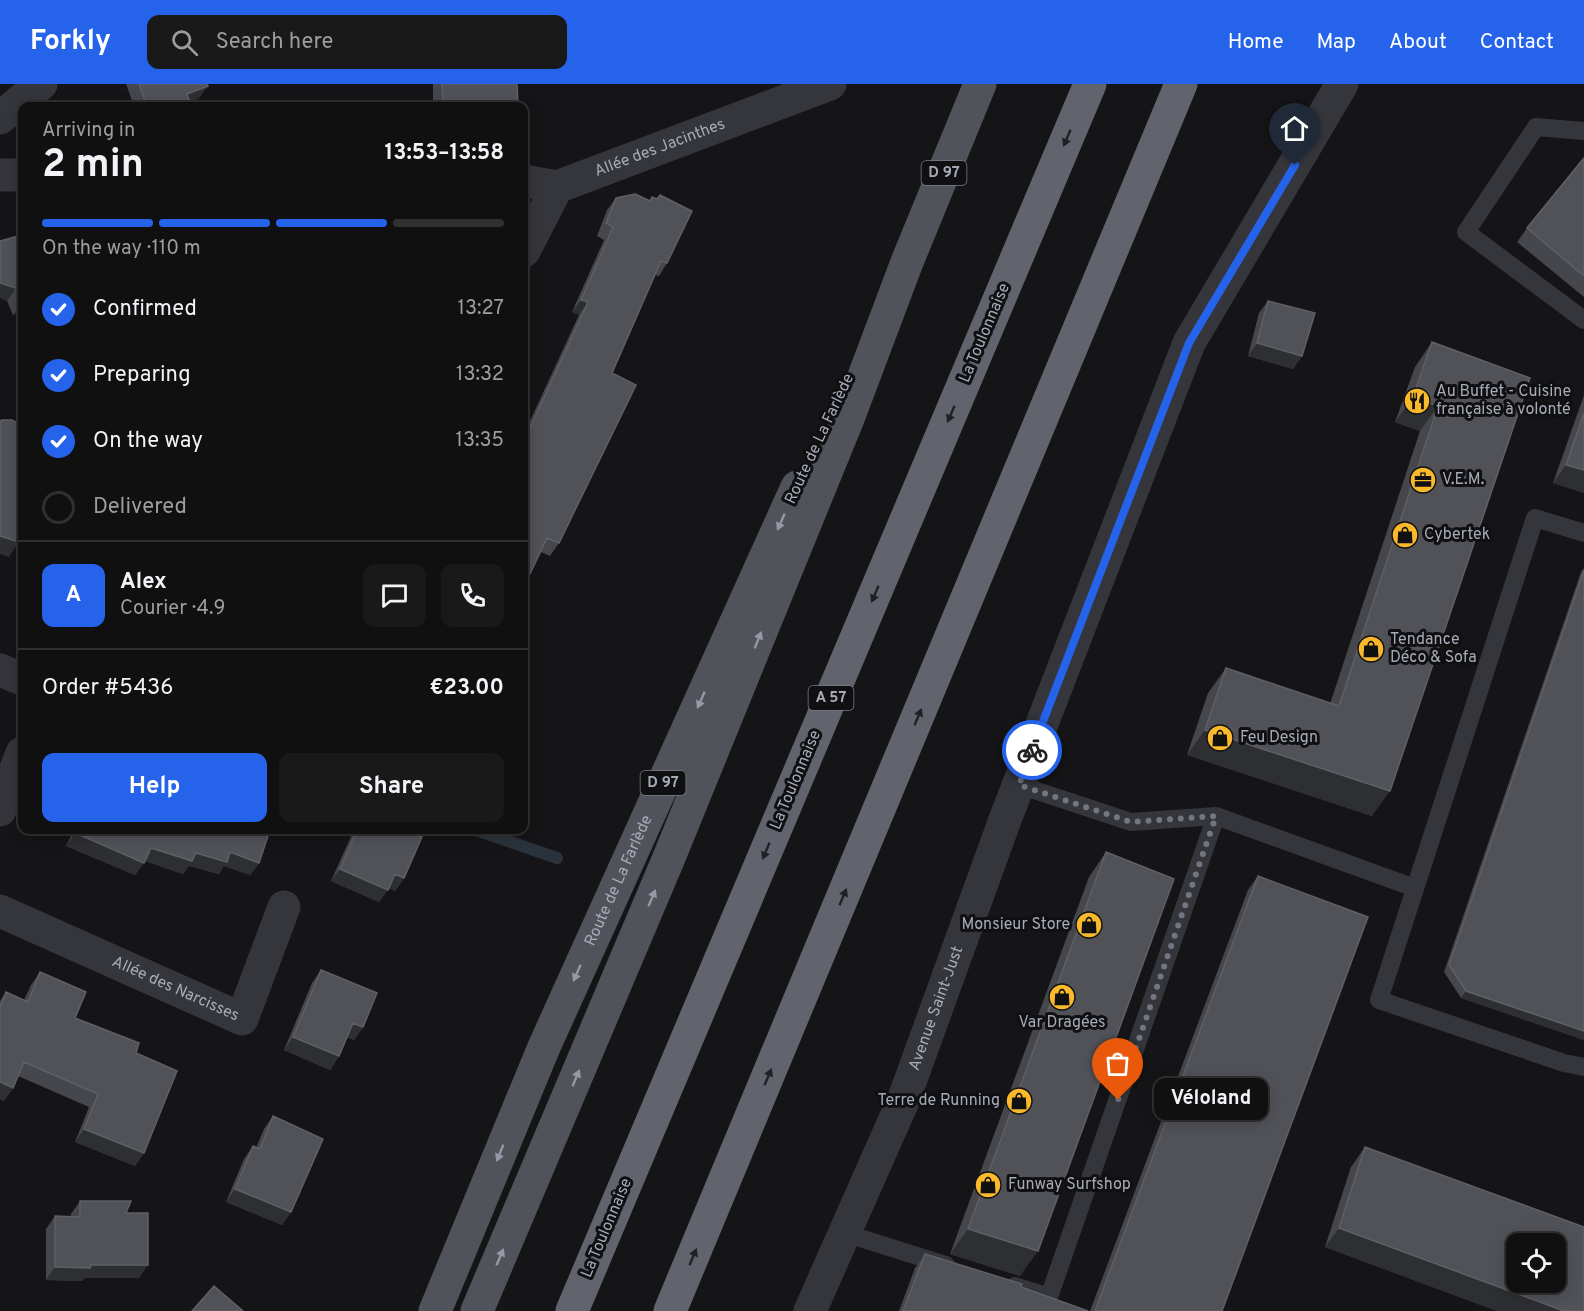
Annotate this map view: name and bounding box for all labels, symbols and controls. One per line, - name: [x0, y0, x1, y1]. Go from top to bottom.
- search box: [147, 15, 567, 69]
- text: Forkly: [30, 24, 111, 60]
- icon: search: [168, 26, 201, 59]
- text: Search here: [216, 29, 333, 56]
- text: Home: [1228, 29, 1284, 56]
- text: Map: [1317, 29, 1356, 56]
- text: About: [1389, 29, 1447, 56]
- text: Contact: [1480, 29, 1554, 56]
- pin: [1269, 103, 1320, 165]
- icon: home: [1278, 112, 1311, 145]
- street label: Allée des Jacinthes: [592, 114, 728, 182]
- text: Arriving in: [42, 118, 135, 144]
- one-way arrow: [1062, 129, 1072, 147]
- text: 13:53–13:58: [385, 140, 504, 167]
- text: 2 min: [42, 142, 144, 191]
- road number: D 97: [922, 161, 966, 185]
- text: On the way · 110 m: [42, 236, 201, 262]
- street label: La Toulonnaise: [955, 280, 1015, 386]
- icon: check: [42, 293, 75, 326]
- text: Confirmed: [93, 296, 197, 323]
- text: 13:27: [458, 296, 504, 322]
- icon: check: [42, 359, 75, 392]
- text: Preparing: [93, 362, 191, 389]
- text: 13:32: [456, 362, 504, 388]
- street label: Route de La Farlède: [781, 371, 859, 507]
- place label: Au Buffet - Cuisine française à volonté: [1436, 382, 1571, 420]
- restaurant icon: Au Buffet - Cuisine française à volonté: [1402, 386, 1432, 416]
- one-way arrow: [946, 406, 956, 424]
- icon: check: [42, 425, 75, 458]
- text: On the way: [93, 428, 203, 455]
- text: 13:35: [456, 428, 504, 454]
- office icon: V.E.M.: [1408, 465, 1438, 495]
- place label: V.E.M.: [1442, 470, 1484, 490]
- text: Delivered: [93, 494, 187, 521]
- one-way arrow: [776, 514, 786, 532]
- shop icon: Cybertek: [1390, 520, 1420, 550]
- place label: Cybertek: [1424, 525, 1490, 545]
- button: chat: [363, 564, 426, 627]
- button: phone: [441, 564, 504, 627]
- text: Alex: [120, 569, 167, 596]
- text: A: [66, 582, 81, 609]
- one-way arrow: [870, 585, 879, 603]
- text: Courier · 4.9: [120, 596, 225, 622]
- place label: Tendance Déco & Sofa: [1390, 630, 1477, 668]
- one-way arrow: [754, 631, 763, 649]
- shop icon: Tendance Déco & Sofa: [1356, 634, 1386, 664]
- text: Order #5436: [42, 675, 173, 702]
- text: €23.00: [430, 675, 504, 702]
- road number: A 57: [808, 686, 854, 710]
- one-way arrow: [696, 691, 705, 708]
- one-way arrow: [914, 708, 923, 726]
- courier: [1002, 720, 1062, 780]
- shop icon: Feu Design: [1205, 723, 1235, 753]
- street label: La Toulonnaise: [766, 727, 826, 833]
- place label: Feu Design: [1240, 728, 1318, 748]
- icon: bike: [1016, 734, 1049, 767]
- button: Help: [42, 753, 267, 822]
- button: Share: [279, 753, 504, 822]
- road number: D 97: [640, 771, 686, 795]
- street label: Route de La Farlède: [581, 812, 657, 950]
- one-way arrow: [761, 842, 770, 860]
- one-way arrow: [839, 888, 848, 906]
- one-way arrow: [648, 889, 657, 907]
- shop icon: Monsieur Store: [1074, 910, 1104, 940]
- place label: Monsieur Store: [961, 915, 1070, 935]
- street label: Avenue Saint-Just: [905, 944, 968, 1073]
- street label: Allée des Narcisses: [109, 952, 242, 1026]
- one-way arrow: [572, 965, 581, 982]
- shop icon: Var Dragées: [1047, 982, 1077, 1012]
- place label: Var Dragées: [1019, 1013, 1105, 1033]
- pin: [1092, 1038, 1143, 1100]
- icon: bag: [1101, 1047, 1134, 1080]
- one-way arrow: [571, 1068, 581, 1086]
- one-way arrow: [764, 1068, 773, 1086]
- callout: Véloland: [1154, 1079, 1268, 1121]
- shop icon: Terre de Running: [1004, 1086, 1034, 1116]
- text: Véloland: [1171, 1086, 1251, 1112]
- place label: Terre de Running: [878, 1091, 1000, 1111]
- one-way arrow: [495, 1144, 505, 1162]
- shop icon: Funway Surfshop: [973, 1170, 1003, 1200]
- street label: La Toulonnaise: [577, 1175, 637, 1281]
- place label: Funway Surfshop: [1008, 1175, 1131, 1195]
- map controls: [1506, 1233, 1566, 1293]
- button: locate: [1506, 1233, 1566, 1293]
- one-way arrow: [495, 1248, 505, 1266]
- one-way arrow: [689, 1248, 698, 1266]

